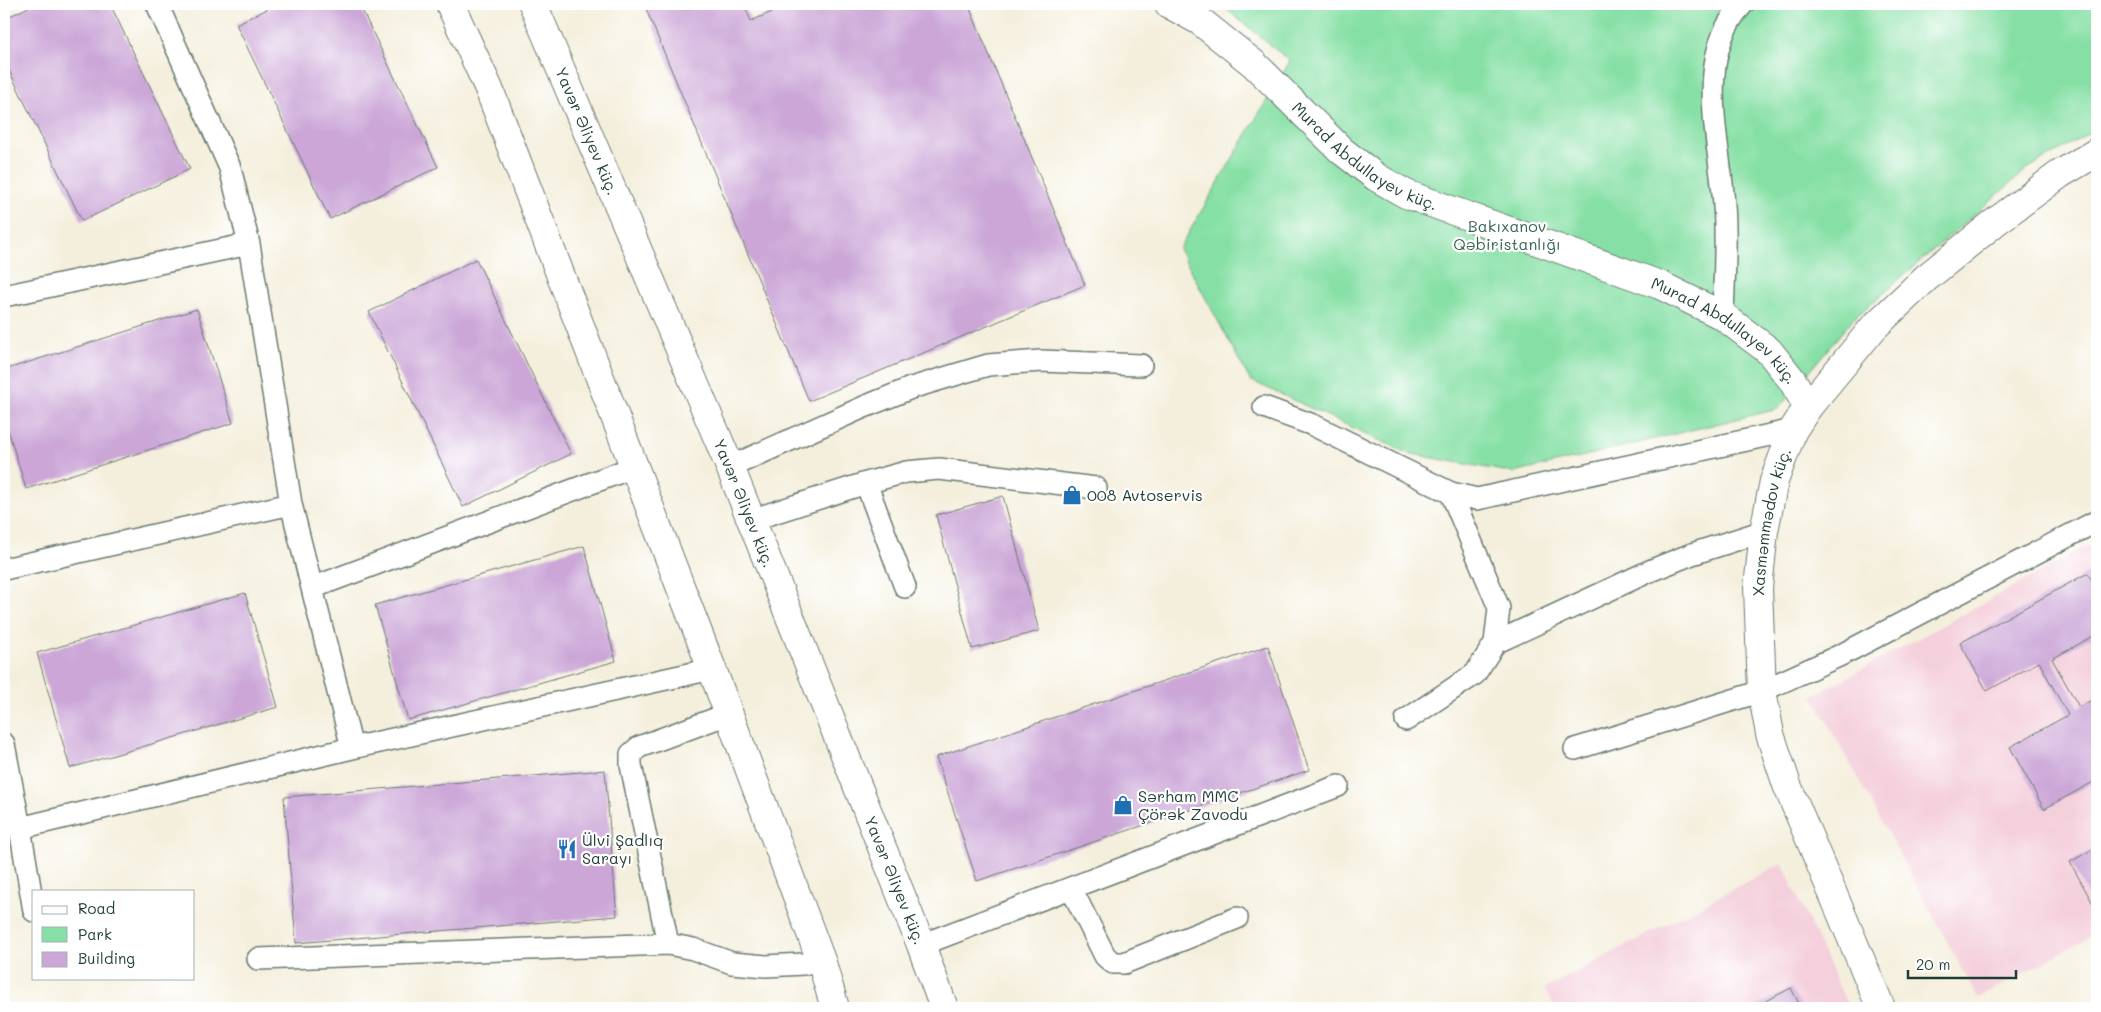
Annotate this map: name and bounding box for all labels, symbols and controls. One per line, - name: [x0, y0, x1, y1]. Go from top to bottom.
- street label: Yavər Əliyev küç.: [551, 64, 624, 198]
- street label: Murad Abdullayev küç.: [1288, 97, 1441, 214]
- park label: Bakıxanov Qəbiristanlığı: [1453, 215, 1561, 254]
- street label: Murad Abdullayev küç.: [1649, 272, 1803, 388]
- street label: Yavər Əliyev küç.: [709, 435, 780, 570]
- street label: Xasməmmədov küç.: [1747, 445, 1795, 597]
- shop icon: 008 Avtoservis: [1061, 484, 1083, 506]
- place label: 008 Avtoservis: [1087, 484, 1203, 505]
- place label: Sərham MMC Çörək Zavodu: [1138, 785, 1248, 824]
- shop icon: Sərham MMC Çörək Zavodu: [1112, 794, 1134, 816]
- street label: Yavər Əliyev küç.: [860, 812, 931, 947]
- place label: Ülvi Şadlıq Sarayı: [582, 829, 664, 868]
- restaurant icon: Ülvi Şadlıq Sarayı: [556, 838, 578, 860]
- legend: [32, 890, 195, 980]
- text: Road: [78, 898, 115, 918]
- text: Park: [78, 924, 112, 944]
- scale bar: [1908, 947, 2016, 979]
- text: Building: [78, 948, 135, 968]
- text: 20 m: [1916, 954, 1950, 974]

